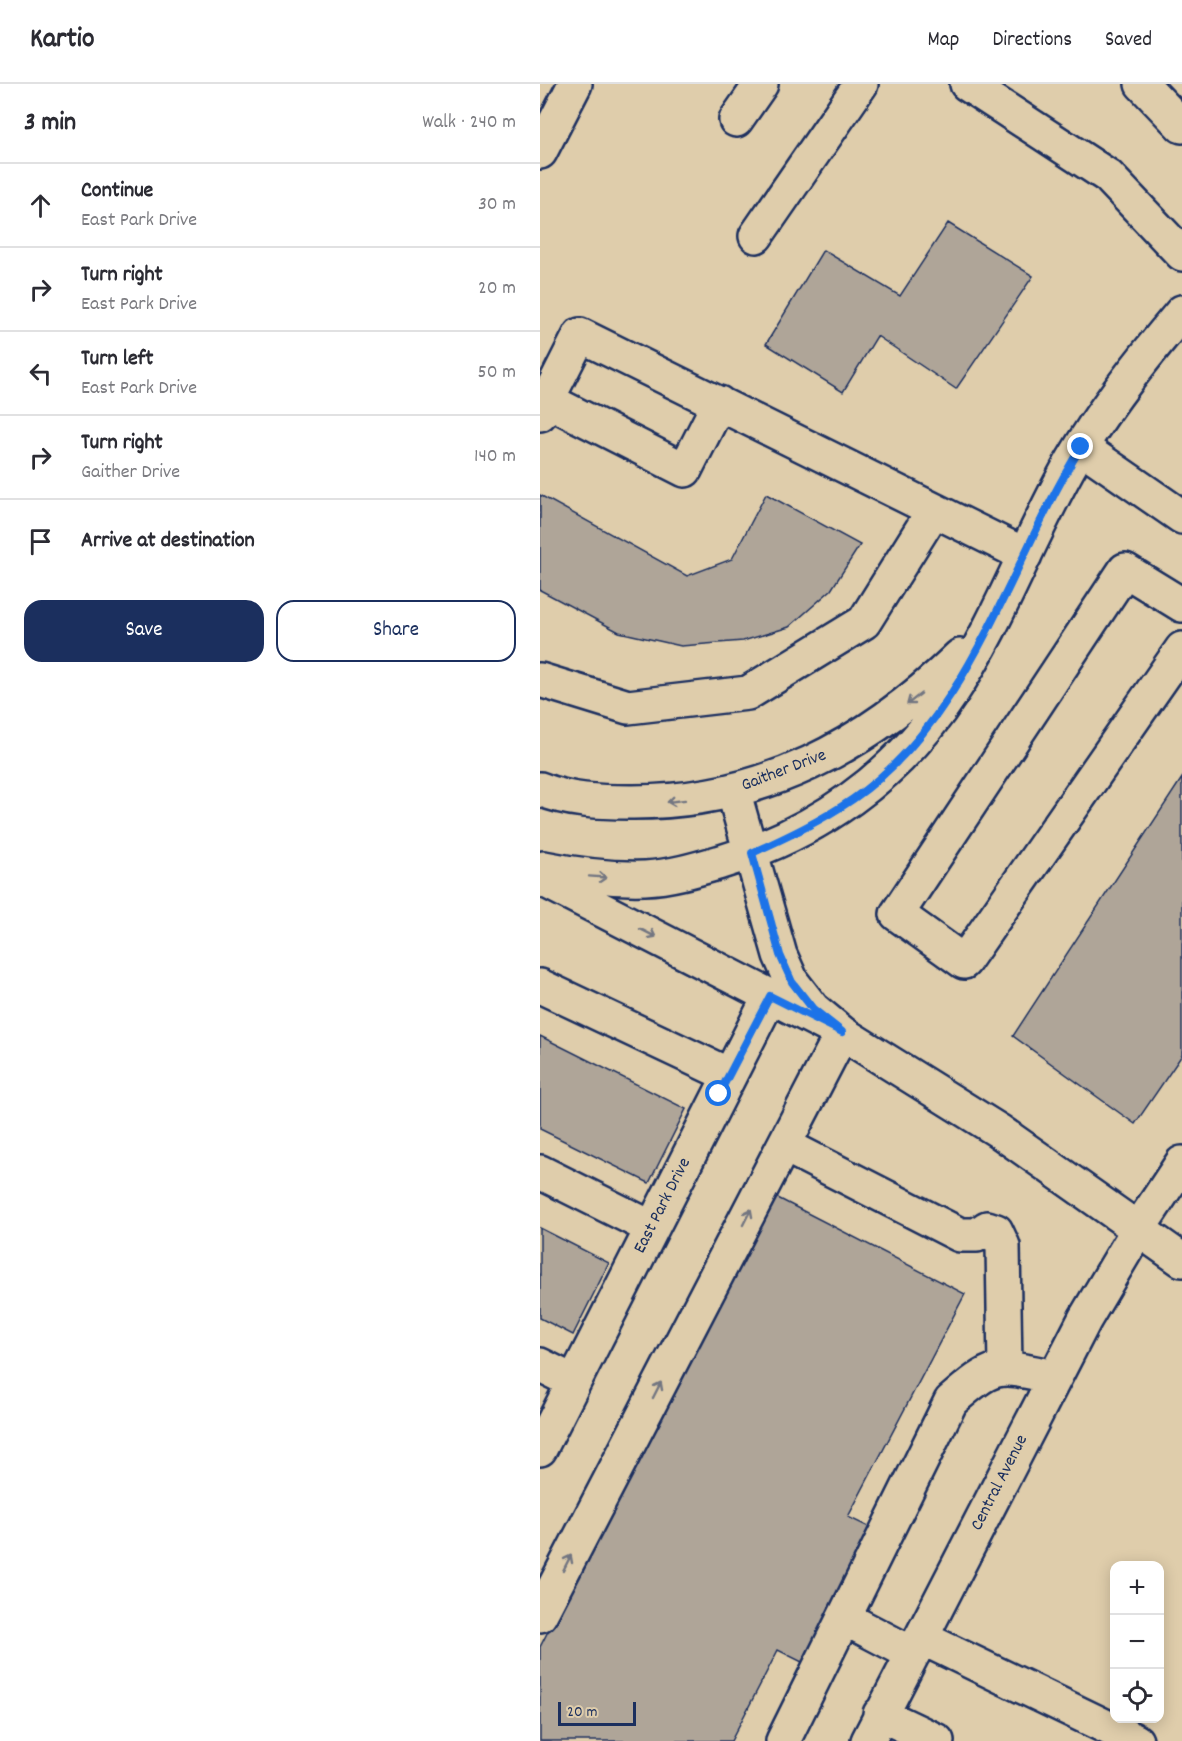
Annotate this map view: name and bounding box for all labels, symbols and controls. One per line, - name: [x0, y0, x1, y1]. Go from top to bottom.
- text: Kartio: [30, 21, 94, 61]
- text: Map: [928, 26, 959, 56]
- text: Directions: [992, 26, 1072, 56]
- text: Saved: [1105, 26, 1152, 56]
- text: 3 min: [24, 105, 76, 142]
- text: Walk · 240 m: [422, 109, 516, 137]
- text: Continue: [81, 176, 153, 207]
- icon: ahead: [24, 189, 57, 222]
- text: 30 m: [478, 191, 516, 219]
- text: East Park Drive: [81, 207, 197, 235]
- text: Turn right: [81, 260, 163, 291]
- icon: right: [24, 273, 57, 306]
- text: 20 m: [478, 275, 516, 303]
- text: East Park Drive: [81, 291, 197, 319]
- text: Turn left: [81, 344, 153, 375]
- icon: left: [24, 357, 57, 390]
- text: 50 m: [478, 359, 516, 387]
- text: East Park Drive: [81, 375, 197, 403]
- text: Turn right: [81, 428, 163, 459]
- route end: [1067, 433, 1093, 459]
- icon: right: [24, 441, 57, 474]
- text: 140 m: [474, 443, 516, 471]
- text: Gaither Drive: [81, 459, 180, 487]
- icon: arrive: [24, 525, 57, 558]
- text: Arrive at destination: [81, 526, 255, 557]
- button: Save: [24, 600, 264, 662]
- button: Share: [276, 600, 516, 662]
- one-way arrow: [907, 692, 923, 705]
- street label: Gaither Drive: [738, 743, 830, 799]
- one-way arrow: [666, 795, 686, 806]
- one-way arrow: [587, 872, 607, 883]
- one-way arrow: [639, 928, 657, 940]
- route start: [705, 1080, 731, 1106]
- street label: East Park Drive: [628, 1154, 698, 1258]
- one-way arrow: [742, 1208, 753, 1226]
- one-way arrow: [652, 1381, 663, 1399]
- street label: Central Avenue: [965, 1431, 1035, 1535]
- one-way arrow: [562, 1554, 573, 1572]
- map controls: [1110, 1561, 1164, 1723]
- button: +: [1110, 1561, 1164, 1615]
- button: −: [1110, 1615, 1164, 1669]
- button: locate: [1110, 1669, 1164, 1723]
- scale bar: [558, 1699, 636, 1726]
- text: 20 m: [567, 1701, 597, 1724]

